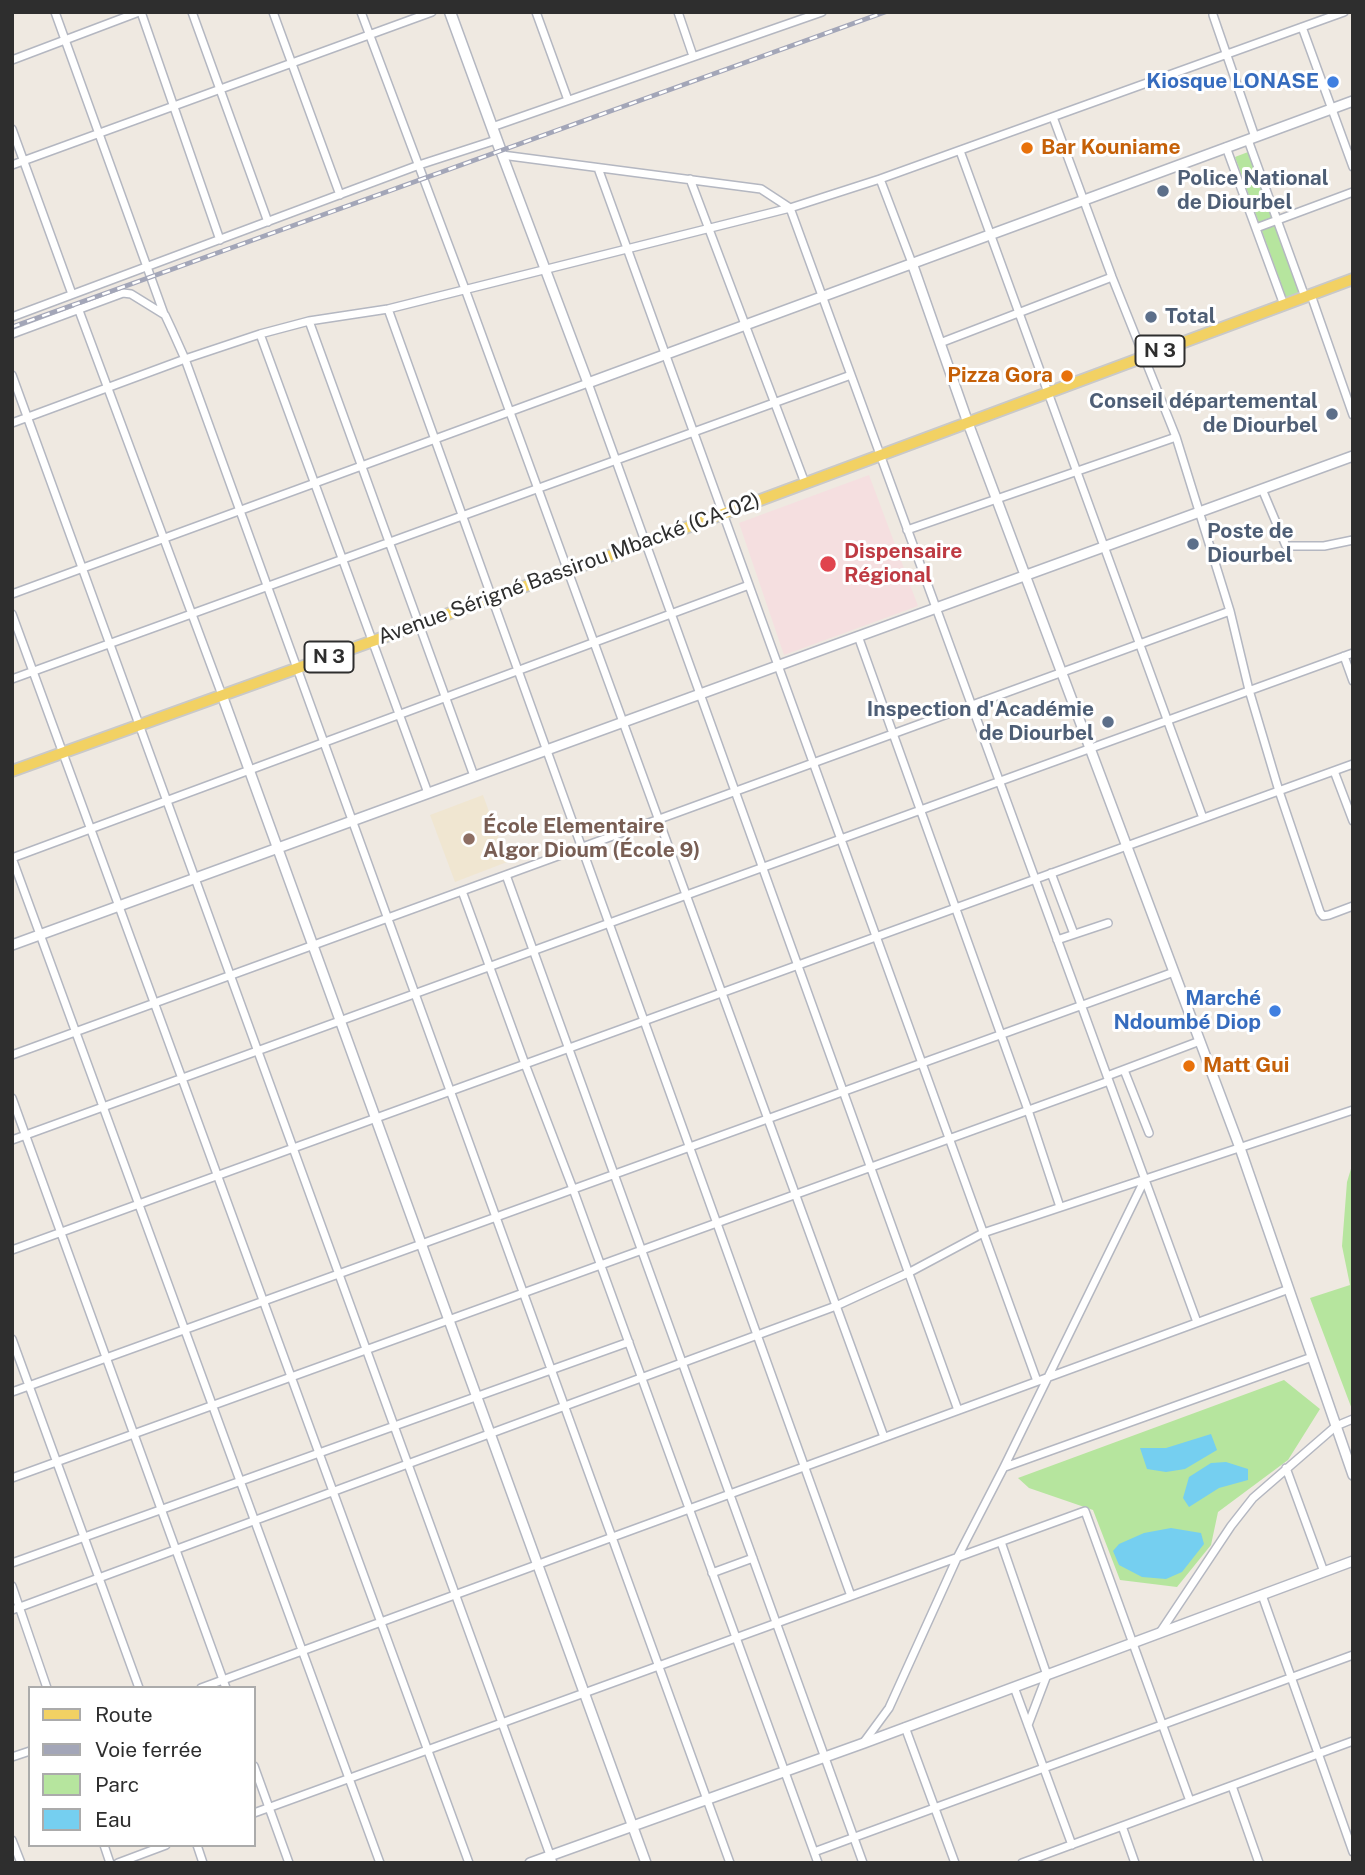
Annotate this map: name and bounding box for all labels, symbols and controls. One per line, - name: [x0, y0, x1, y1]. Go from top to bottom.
- place label: Kiosque LONASE: [1146, 69, 1319, 95]
- marker: Kiosque LONASE: [1325, 74, 1341, 90]
- place label: Bar Kouniame: [1041, 135, 1180, 161]
- marker: Bar Kouniame: [1019, 140, 1035, 156]
- place label: Police National de Diourbel: [1177, 166, 1329, 216]
- marker: Police National de Diourbel: [1155, 183, 1171, 199]
- place label: Total: [1165, 304, 1216, 330]
- marker: Total: [1143, 309, 1159, 325]
- road number: N 3: [1136, 336, 1184, 366]
- place label: Pizza Gora: [947, 363, 1053, 389]
- marker: Pizza Gora: [1059, 368, 1075, 384]
- place label: Conseil départemental de Diourbel: [1089, 389, 1318, 439]
- marker: Conseil départemental de Diourbel: [1324, 406, 1340, 422]
- street label: Avenue Sérigné Bassirou Mbacké (CA-02): [375, 488, 763, 650]
- place label: Poste de Diourbel: [1207, 519, 1294, 569]
- marker: Poste de Diourbel: [1185, 536, 1201, 552]
- place label: Dispensaire Régional: [844, 539, 962, 589]
- marker: Dispensaire Régional: [818, 554, 838, 574]
- road number: N 3: [304, 642, 354, 672]
- place label: Inspection d'Académie de Diourbel: [867, 697, 1094, 747]
- marker: Inspection d'Académie de Diourbel: [1100, 714, 1116, 730]
- place label: École Elementaire Algor Dioum (École 9): [483, 814, 700, 864]
- marker: École Elementaire Algor Dioum (École 9): [461, 831, 477, 847]
- place label: Marché Ndoumbé Diop: [1114, 986, 1261, 1036]
- marker: Marché Ndoumbé Diop: [1267, 1003, 1283, 1019]
- place label: Matt Gui: [1203, 1053, 1289, 1079]
- marker: Matt Gui: [1181, 1058, 1197, 1074]
- legend: [28, 1686, 256, 1847]
- text: Route: [95, 1702, 153, 1727]
- text: Voie ferrée: [95, 1737, 202, 1762]
- text: Parc: [95, 1772, 139, 1797]
- text: Eau: [95, 1807, 132, 1832]

